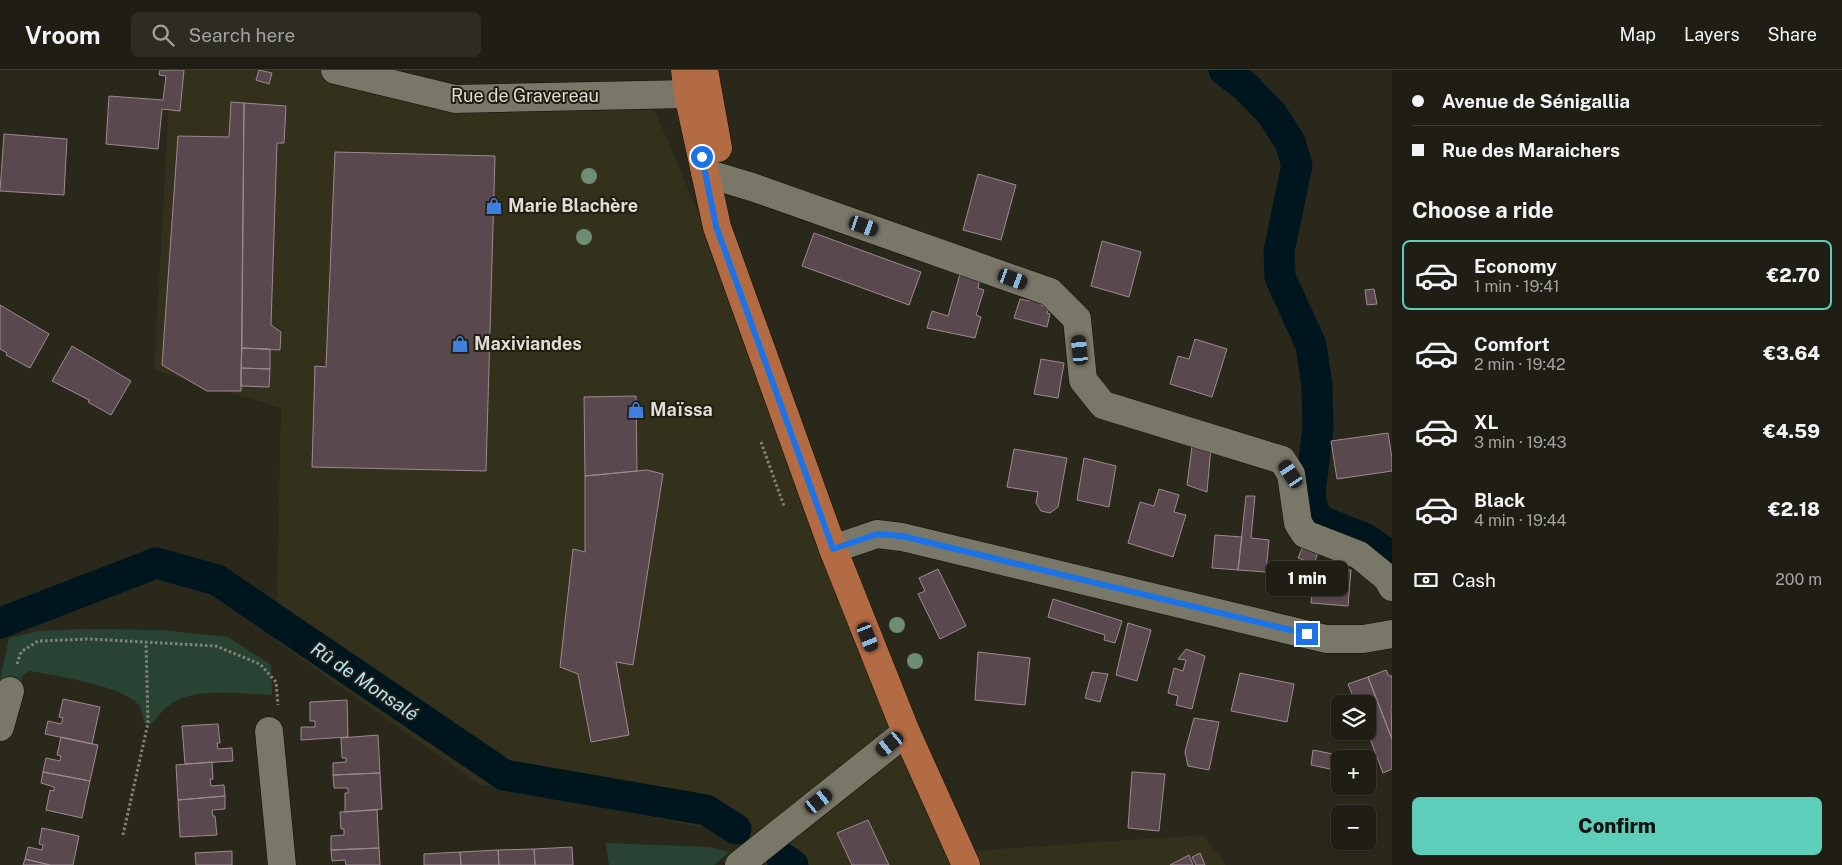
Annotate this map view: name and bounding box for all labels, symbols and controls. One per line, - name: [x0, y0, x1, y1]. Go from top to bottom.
- search box: [131, 12, 481, 57]
- text: Vroom: [25, 21, 101, 49]
- icon: search: [149, 21, 177, 49]
- text: Search here: [189, 24, 295, 46]
- text: Map: [1620, 24, 1656, 45]
- text: Layers: [1684, 24, 1740, 45]
- text: Share: [1768, 24, 1817, 45]
- street label: Rue de Gravereau: [451, 85, 599, 106]
- text: Avenue de Sénigallia: [1442, 90, 1630, 112]
- text: Rue des Maraichers: [1442, 139, 1620, 161]
- route start: [691, 146, 713, 168]
- place label: Marie Blachère: [508, 195, 638, 216]
- shop icon: Marie Blachère: [484, 196, 504, 216]
- text: Choose a ride: [1412, 197, 1554, 223]
- car: [847, 214, 880, 238]
- icon: car: [1414, 253, 1459, 298]
- text: Economy: [1474, 255, 1557, 277]
- text: €2.70: [1767, 264, 1820, 286]
- car: [996, 267, 1029, 291]
- text: 1 min · 19:41: [1474, 277, 1559, 296]
- icon: car: [1414, 331, 1459, 376]
- place label: Maxiviandes: [474, 333, 582, 354]
- text: Comfort: [1474, 333, 1550, 355]
- shop icon: Maxiviandes: [450, 334, 470, 354]
- car: [1070, 334, 1089, 366]
- text: €3.64: [1763, 342, 1820, 364]
- text: 2 min · 19:42: [1474, 355, 1566, 374]
- place label: Maïssa: [650, 399, 713, 420]
- shop icon: Maïssa: [626, 400, 646, 420]
- icon: car: [1414, 409, 1459, 454]
- text: XL: [1474, 411, 1499, 433]
- text: €4.59: [1763, 420, 1820, 442]
- text: 3 min · 19:43: [1474, 433, 1567, 452]
- car: [1276, 457, 1305, 491]
- icon: car: [1414, 487, 1459, 532]
- text: Black: [1474, 489, 1525, 511]
- text: €2.18: [1768, 498, 1820, 520]
- text: 4 min · 19:44: [1474, 511, 1567, 530]
- callout: 1 min: [1266, 562, 1348, 596]
- icon: cash: [1412, 566, 1440, 594]
- text: 1 min: [1287, 569, 1327, 588]
- text: Cash: [1452, 569, 1496, 591]
- text: 200 m: [1775, 570, 1822, 589]
- car: [855, 620, 880, 654]
- route end: [1296, 623, 1318, 645]
- water label: Rû de Monsalé: [307, 637, 423, 725]
- map controls: [1331, 695, 1376, 850]
- button: layers: [1331, 695, 1376, 740]
- car: [873, 729, 906, 759]
- button: +: [1331, 750, 1376, 795]
- car: [802, 786, 835, 816]
- button: Confirm: [1412, 797, 1822, 855]
- button: −: [1331, 805, 1376, 850]

